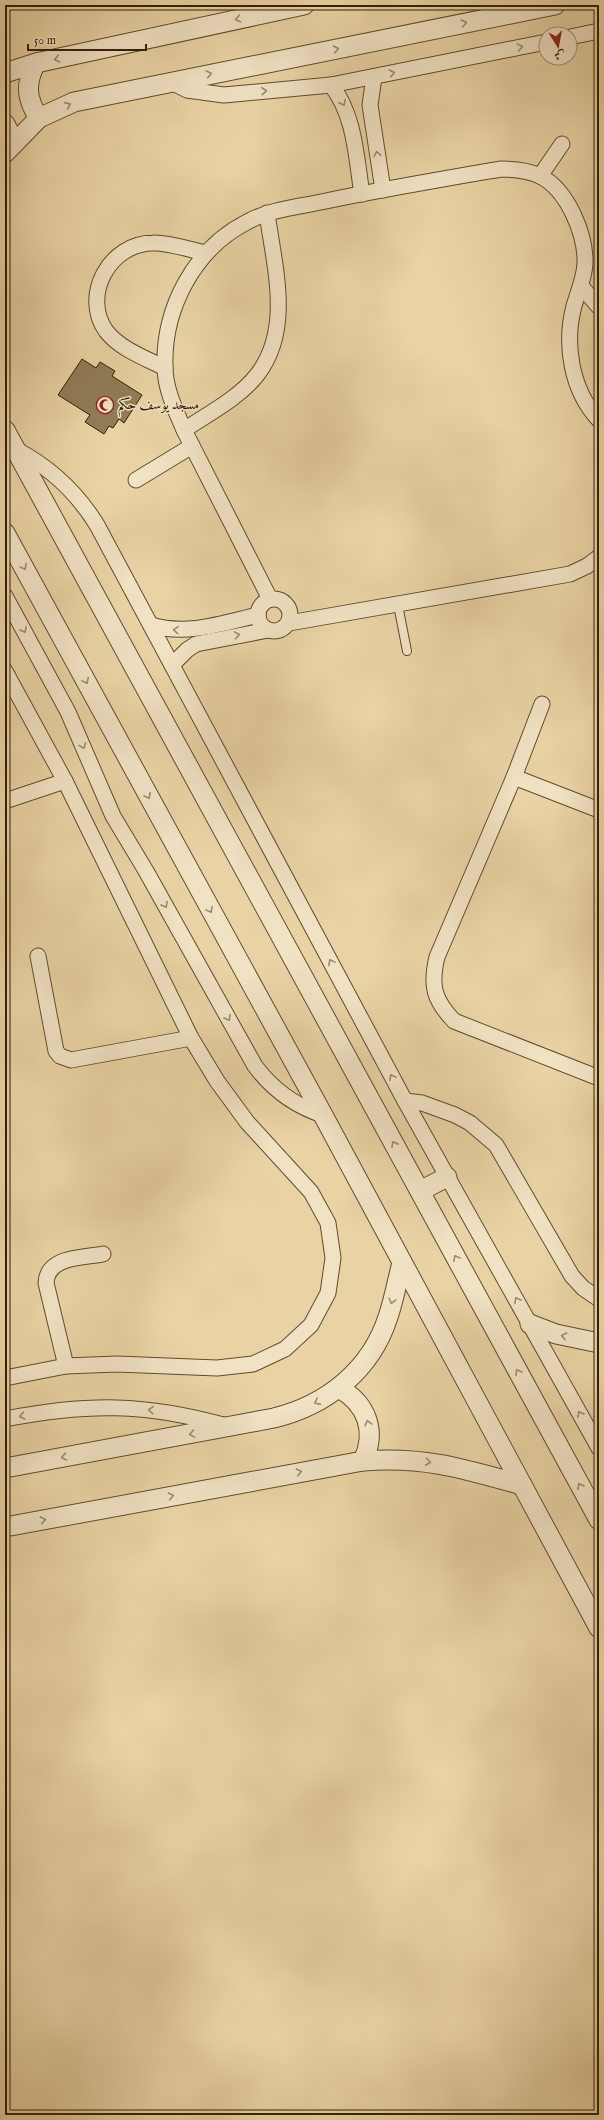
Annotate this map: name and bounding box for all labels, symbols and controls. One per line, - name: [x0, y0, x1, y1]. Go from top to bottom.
- one-way arrow: [235, 15, 242, 23]
- one-way arrow: [460, 20, 467, 28]
- scale bar: [28, 26, 146, 52]
- north arrow: [538, 26, 578, 66]
- text: 50 m: [34, 33, 56, 48]
- one-way arrow: [517, 44, 523, 52]
- one-way arrow: [333, 45, 339, 54]
- text: ش: [553, 47, 566, 63]
- one-way arrow: [54, 54, 60, 62]
- one-way arrow: [389, 69, 395, 78]
- one-way arrow: [205, 71, 212, 79]
- one-way arrow: [261, 87, 267, 96]
- one-way arrow: [339, 99, 346, 106]
- one-way arrow: [64, 101, 71, 109]
- one-way arrow: [373, 151, 382, 158]
- mosque icon: مسجد يوسف حكم: [95, 395, 115, 415]
- place label: مسجد يوسف حكم: [118, 396, 199, 418]
- one-way arrow: [19, 563, 26, 570]
- one-way arrow: [172, 625, 179, 634]
- one-way arrow: [19, 626, 26, 633]
- one-way arrow: [234, 632, 240, 640]
- one-way arrow: [81, 677, 88, 685]
- one-way arrow: [79, 742, 87, 749]
- one-way arrow: [143, 792, 150, 799]
- one-way arrow: [160, 901, 167, 908]
- one-way arrow: [205, 906, 212, 913]
- one-way arrow: [328, 959, 336, 966]
- one-way arrow: [223, 1014, 230, 1022]
- one-way arrow: [390, 1073, 397, 1081]
- one-way arrow: [391, 1140, 398, 1148]
- one-way arrow: [453, 1255, 460, 1262]
- one-way arrow: [514, 1297, 521, 1305]
- one-way arrow: [389, 1298, 397, 1305]
- one-way arrow: [561, 1332, 567, 1340]
- one-way arrow: [515, 1369, 523, 1376]
- one-way arrow: [314, 1398, 321, 1405]
- one-way arrow: [148, 1405, 154, 1414]
- one-way arrow: [18, 1411, 25, 1420]
- one-way arrow: [577, 1411, 585, 1418]
- one-way arrow: [364, 1420, 372, 1426]
- one-way arrow: [189, 1429, 195, 1438]
- one-way arrow: [61, 1453, 67, 1461]
- one-way arrow: [425, 1457, 431, 1466]
- one-way arrow: [296, 1469, 302, 1477]
- one-way arrow: [578, 1483, 585, 1490]
- one-way arrow: [168, 1492, 174, 1501]
- one-way arrow: [40, 1516, 46, 1525]

